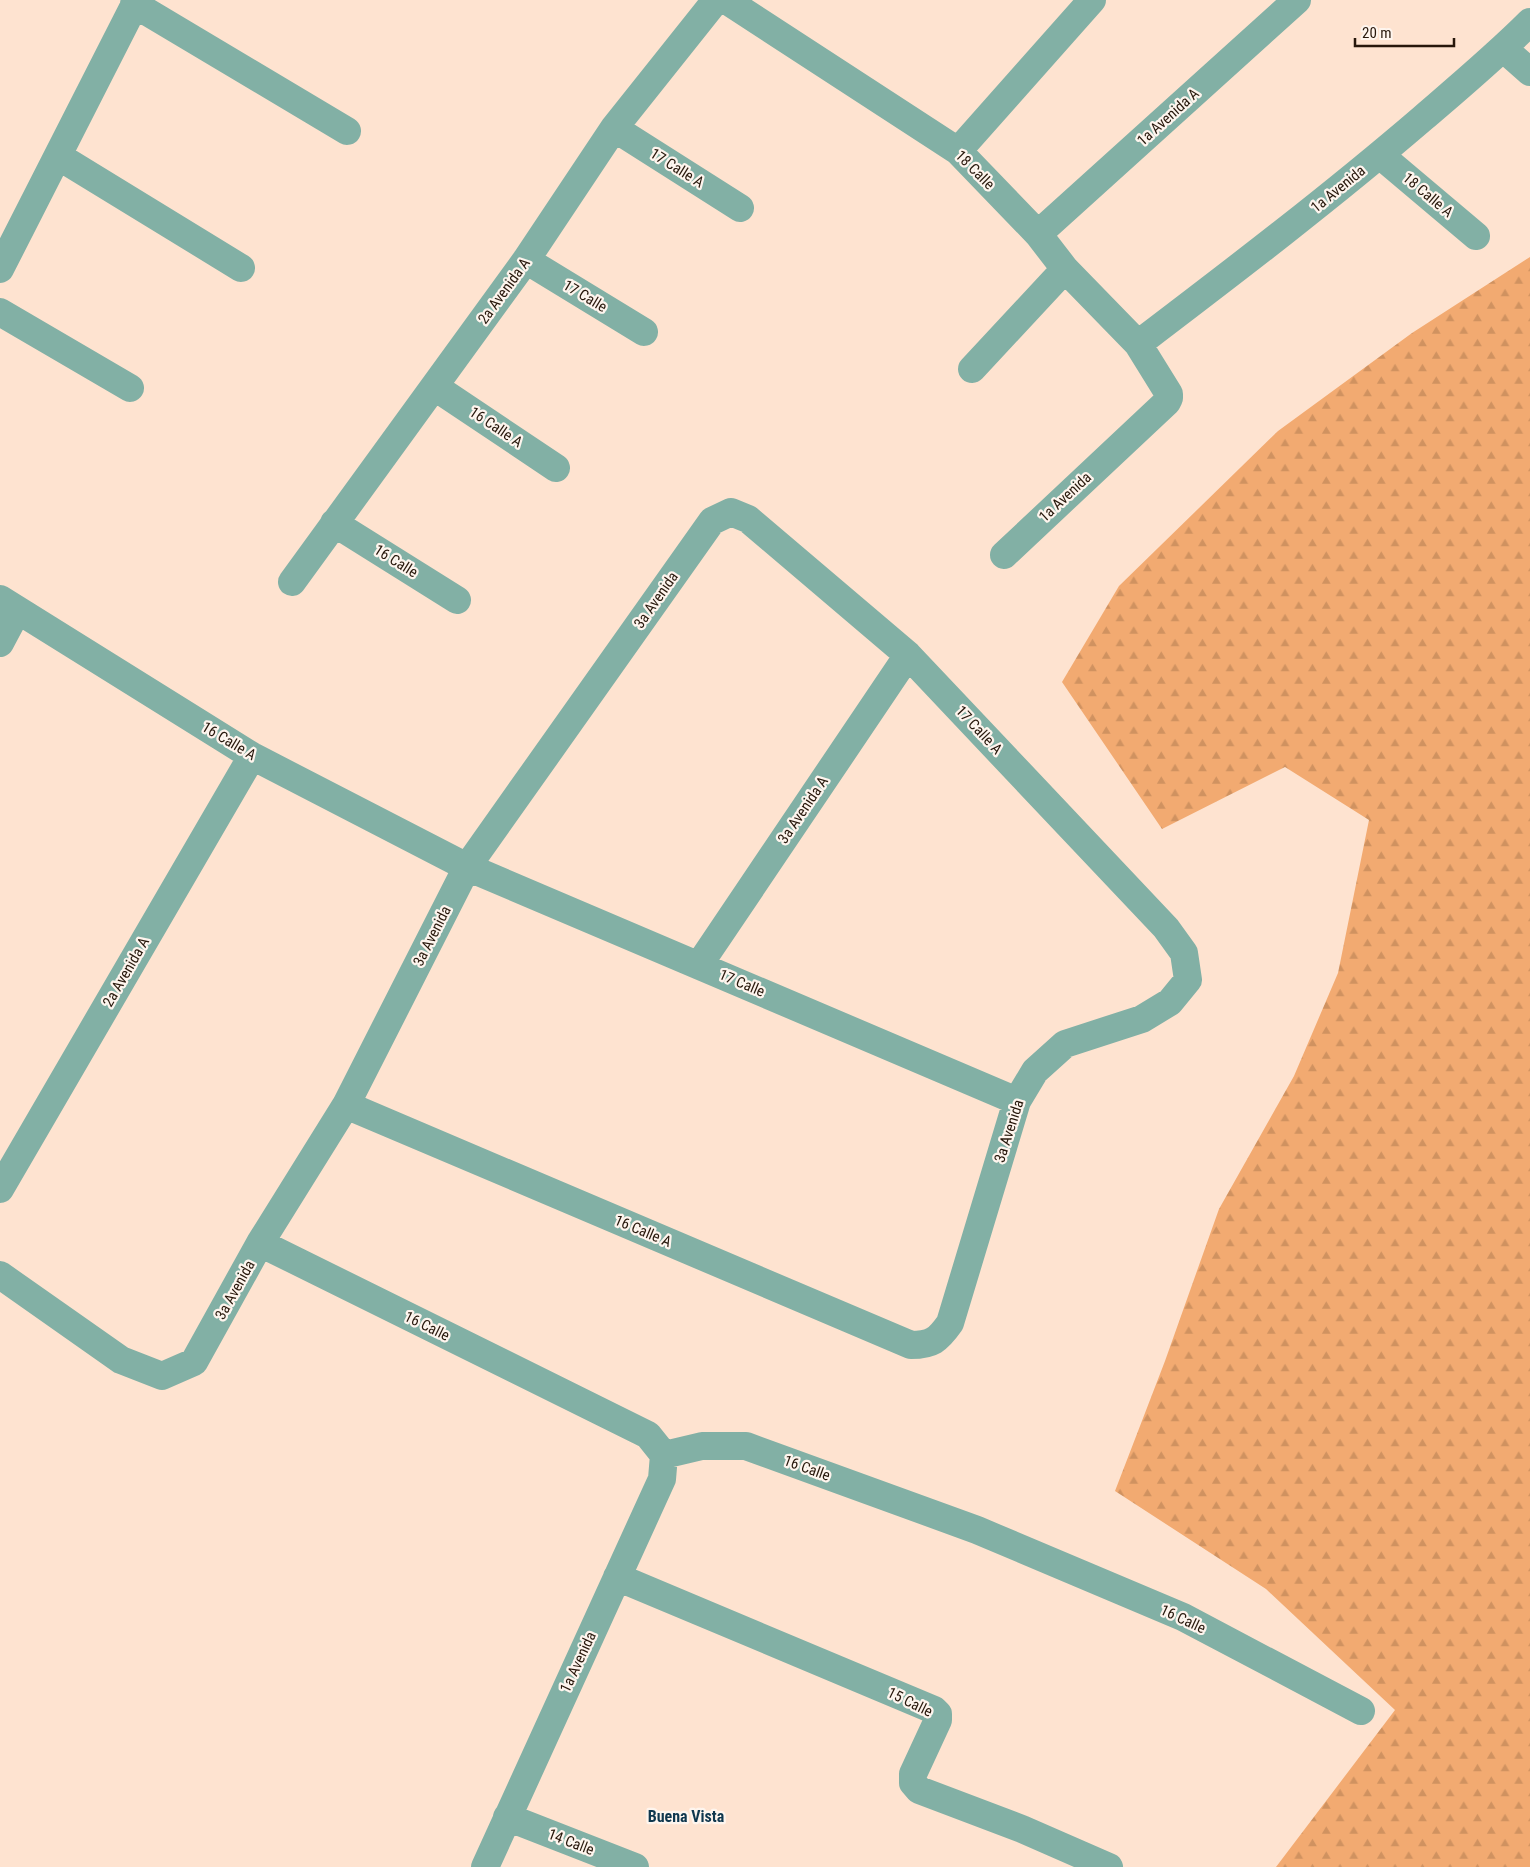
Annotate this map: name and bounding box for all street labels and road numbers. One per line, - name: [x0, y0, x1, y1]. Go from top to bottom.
- street label: 1a Avenida A: [1133, 84, 1203, 149]
- street label: 17 Calle A: [647, 144, 707, 192]
- street label: 18 Calle: [952, 147, 998, 193]
- street label: 1a Avenida: [1307, 162, 1369, 216]
- street label: 18 Calle A: [1399, 169, 1457, 221]
- street label: 2a Avenida A: [474, 254, 534, 327]
- street label: 17 Calle: [560, 276, 610, 316]
- street label: 16 Calle A: [466, 403, 526, 451]
- street label: 1a Avenida: [1035, 468, 1095, 526]
- street label: 16 Calle: [371, 541, 421, 581]
- street label: 3a Avenida: [630, 568, 682, 632]
- street label: 17 Calle A: [952, 702, 1006, 758]
- street label: 16 Calle A: [199, 718, 260, 764]
- street label: 3a Avenida A: [774, 773, 832, 847]
- street label: 3a Avenida: [409, 903, 455, 969]
- street label: 2a Avenida A: [99, 934, 153, 1010]
- street label: 17 Calle: [716, 965, 768, 1001]
- street label: 3a Avenida: [990, 1097, 1028, 1165]
- street label: 16 Calle A: [612, 1211, 674, 1251]
- street label: 3a Avenida: [211, 1257, 259, 1323]
- street label: 16 Calle: [402, 1307, 452, 1345]
- street label: 16 Calle: [781, 1451, 833, 1485]
- street label: 16 Calle: [1158, 1601, 1208, 1637]
- street label: 1a Avenida: [556, 1629, 600, 1695]
- street label: 15 Calle: [885, 1683, 935, 1721]
- street label: 14 Calle: [545, 1825, 597, 1859]

